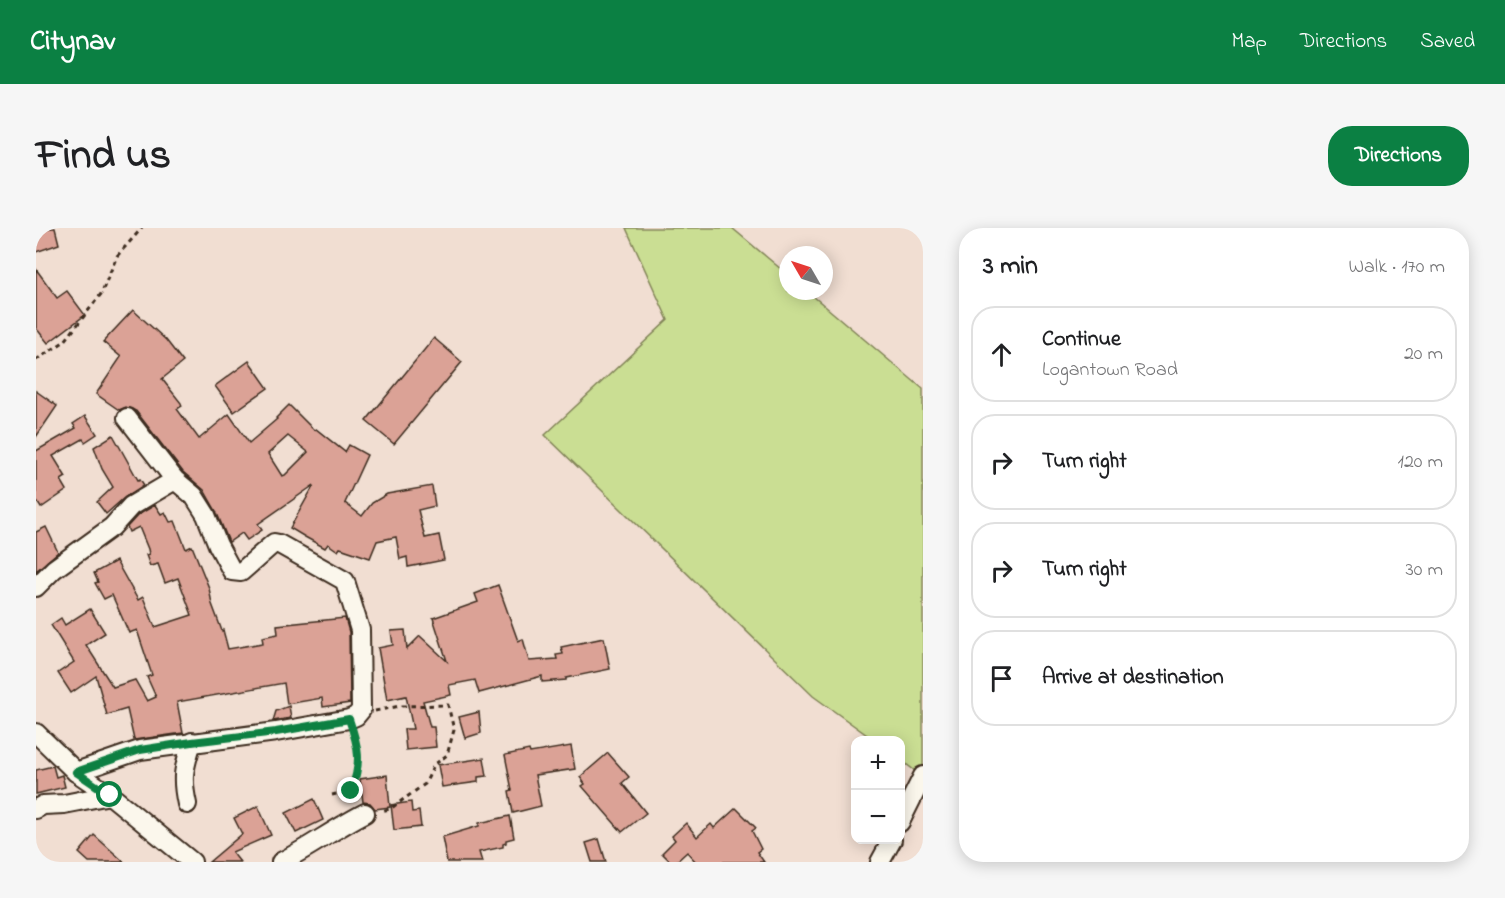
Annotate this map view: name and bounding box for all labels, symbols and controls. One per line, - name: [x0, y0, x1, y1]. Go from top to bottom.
- text: Citynav: [30, 22, 115, 63]
- text: Map: [1231, 27, 1267, 57]
- text: Directions: [1300, 27, 1387, 57]
- text: Saved: [1420, 27, 1475, 57]
- text: Find us: [36, 126, 171, 187]
- button: Directions: [1328, 126, 1469, 186]
- north arrow: [779, 246, 833, 300]
- text: 3 min: [983, 248, 1038, 286]
- text: Walk · 170 m: [1349, 253, 1445, 282]
- text: Continue: [1042, 324, 1121, 356]
- icon: ahead: [985, 338, 1018, 371]
- text: 20 m: [1404, 340, 1443, 369]
- text: Logantown Road: [1042, 356, 1178, 385]
- icon: right: [985, 446, 1018, 479]
- text: Turn right: [1042, 446, 1127, 478]
- text: 120 m: [1398, 448, 1443, 477]
- icon: right: [985, 554, 1018, 587]
- text: Turn right: [1042, 554, 1127, 586]
- text: 30 m: [1406, 556, 1443, 585]
- icon: arrive: [985, 662, 1018, 695]
- text: Arrive at destination: [1042, 662, 1224, 694]
- map controls: [851, 736, 905, 844]
- button: +: [851, 736, 905, 790]
- route end: [337, 777, 363, 803]
- route start: [96, 781, 122, 807]
- button: −: [851, 790, 905, 844]

